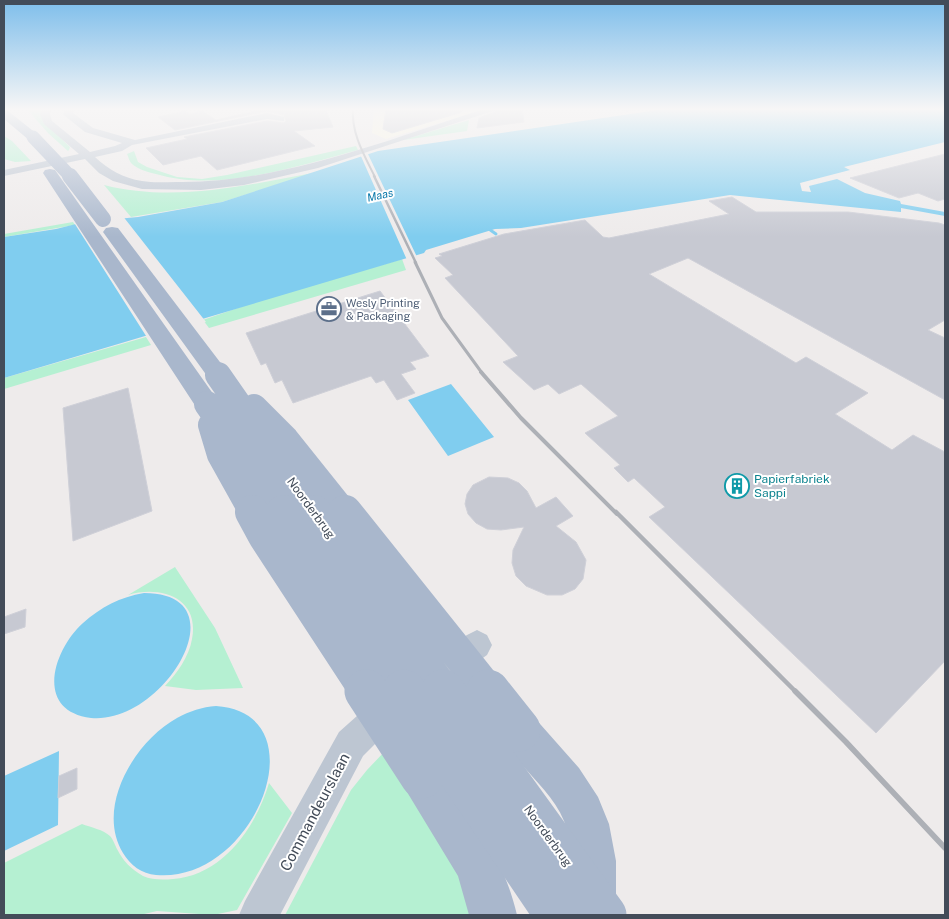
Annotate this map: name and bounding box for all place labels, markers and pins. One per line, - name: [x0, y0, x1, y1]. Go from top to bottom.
- office icon: Wesly Printing & Packaging: [316, 296, 342, 322]
- place label: Wesly Printing & Packaging: [346, 297, 420, 322]
- place label: Papierfabriek Sappi: [754, 472, 830, 500]
- building icon: Papierfabriek Sappi: [724, 473, 750, 499]

